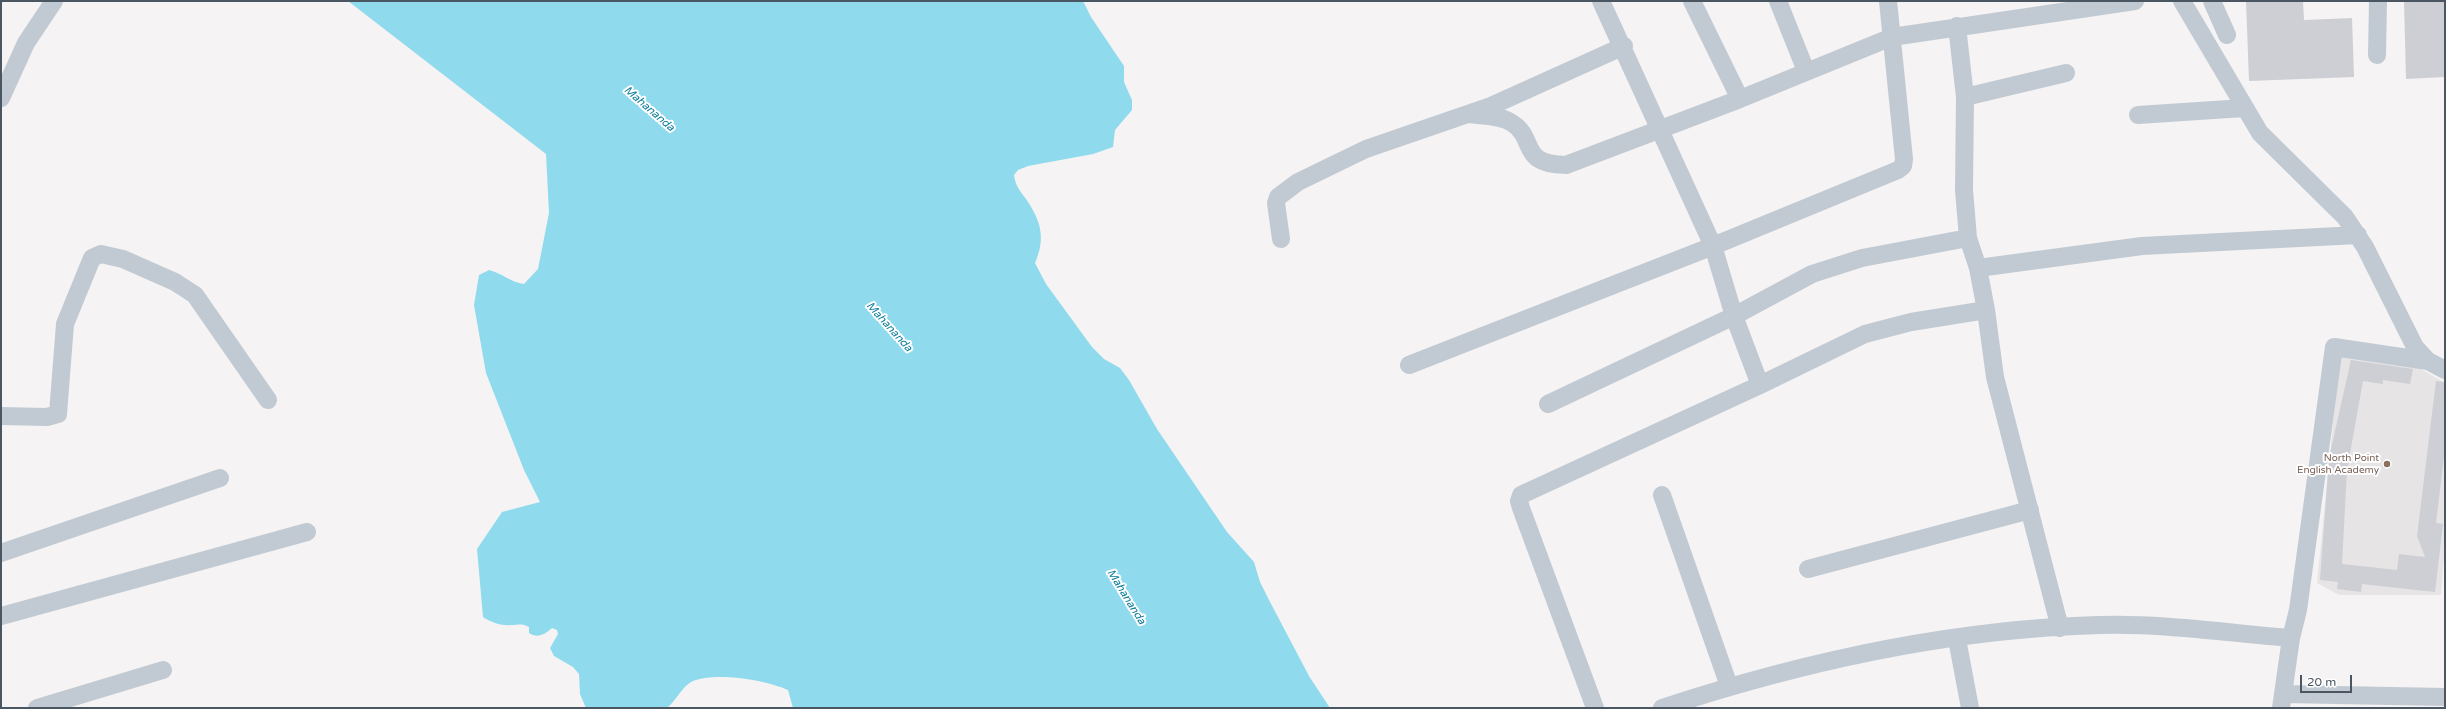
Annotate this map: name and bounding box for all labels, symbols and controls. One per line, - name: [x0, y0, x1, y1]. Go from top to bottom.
- water label: Mahananda: [621, 84, 677, 134]
- water label: Mahananda: [863, 299, 915, 355]
- place label: North Point English Academy: [2297, 452, 2379, 476]
- marker: North Point English Academy: [2382, 459, 2392, 469]
- water label: Mahananda: [1104, 567, 1148, 627]
- scale bar: [2302, 667, 2354, 693]
- text: 20 m: [2307, 675, 2336, 689]

